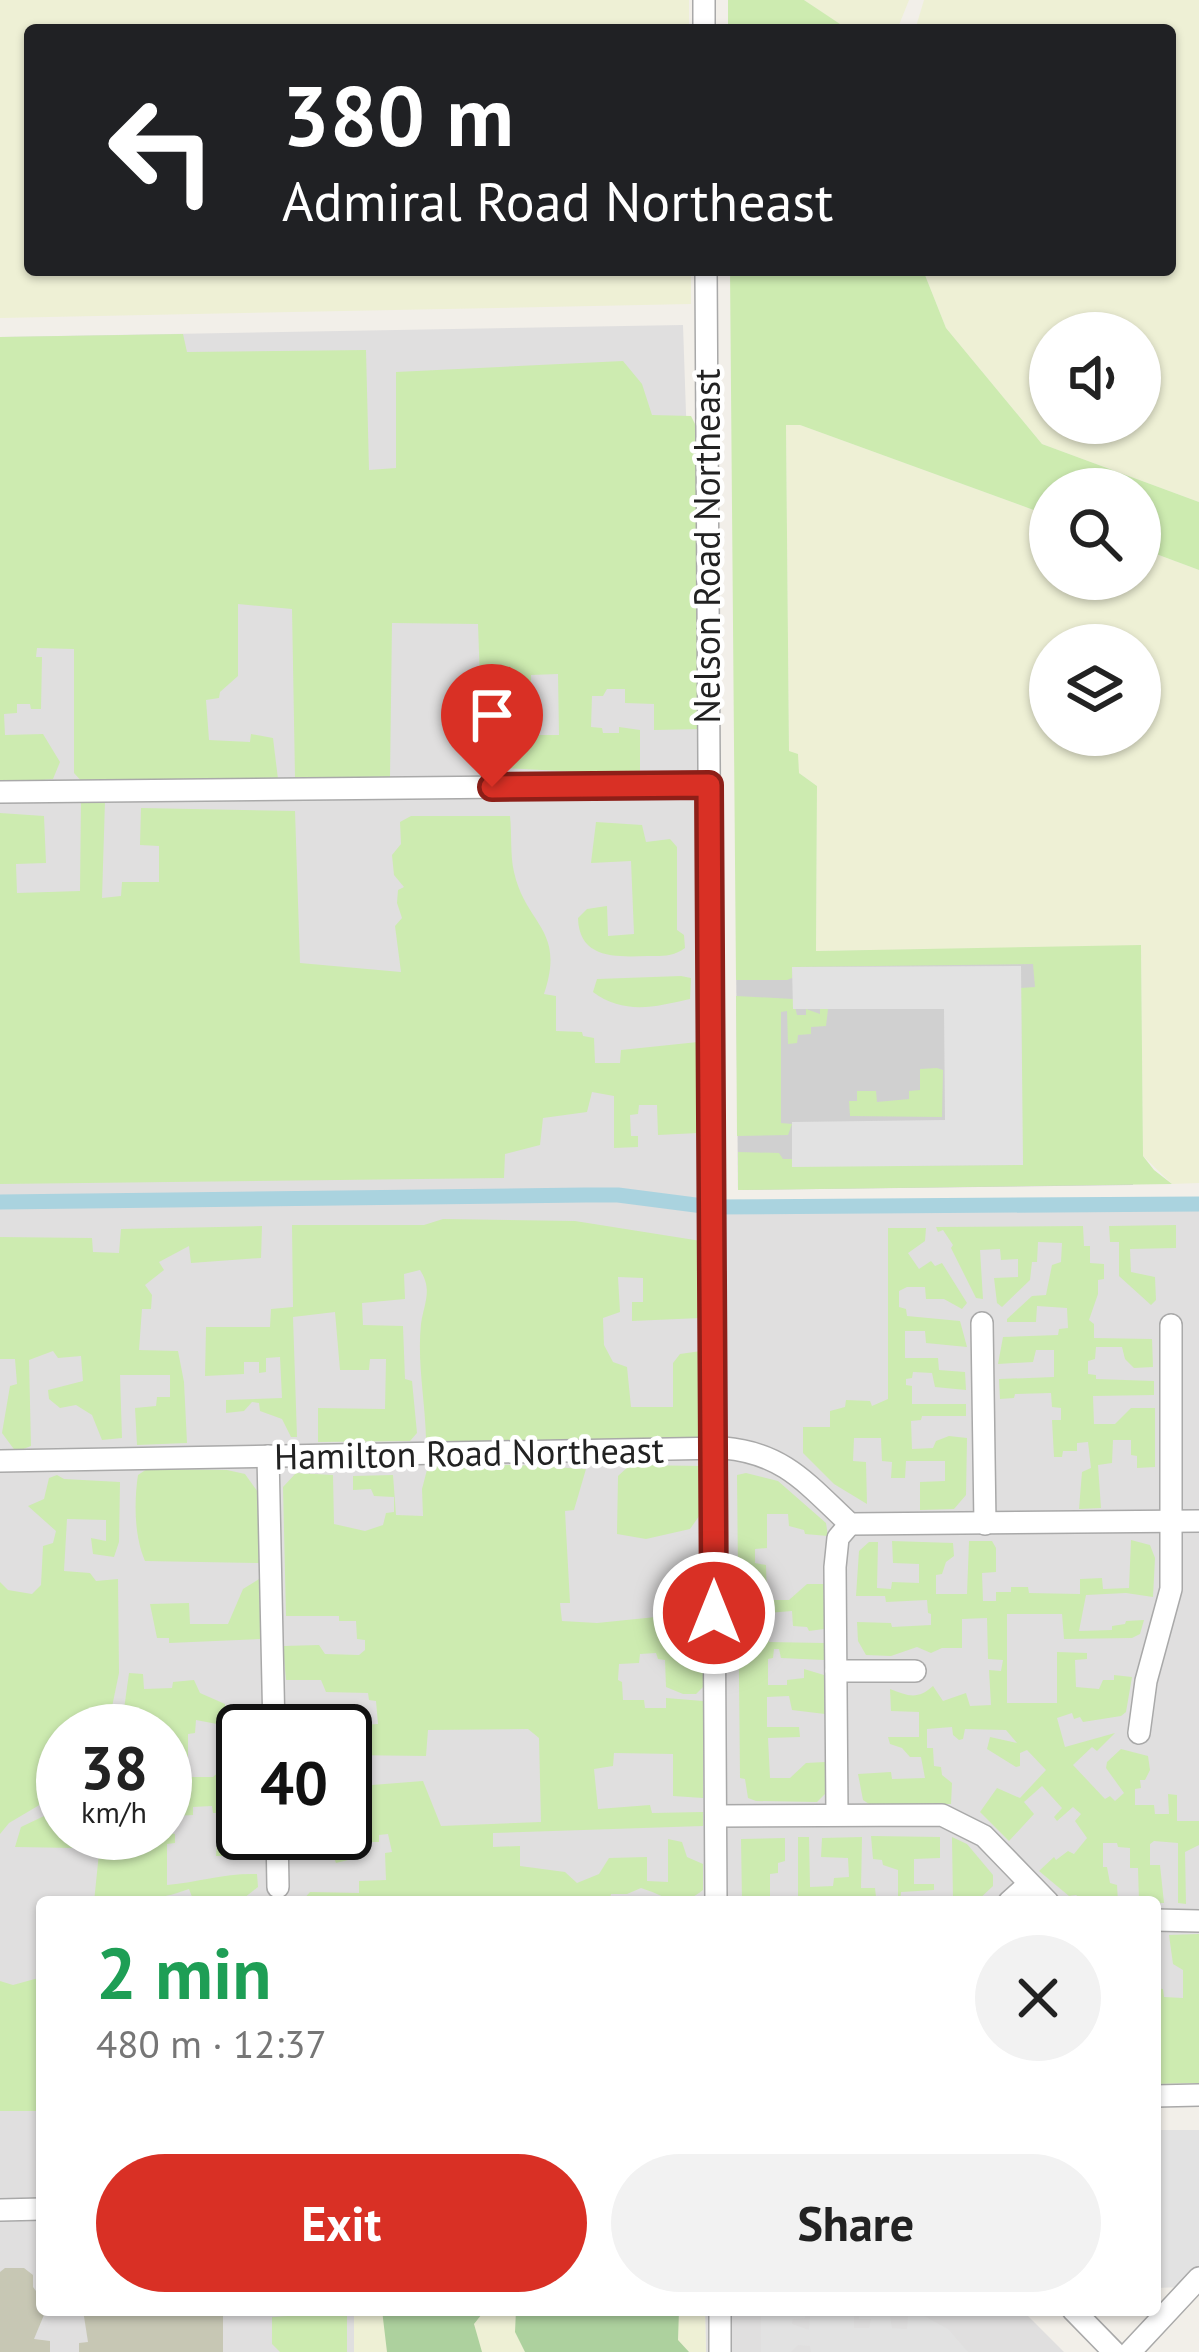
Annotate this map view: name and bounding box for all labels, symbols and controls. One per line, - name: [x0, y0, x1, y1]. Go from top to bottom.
- text: 380 m: [282, 60, 514, 169]
- icon: left: [84, 72, 240, 228]
- text: Admiral Road Northeast: [282, 166, 833, 236]
- map controls: [1029, 312, 1161, 756]
- button: sound: [1029, 312, 1161, 444]
- street label: Nelson Road Northeast: [683, 369, 730, 723]
- button: search: [1029, 468, 1161, 600]
- button: layers: [1029, 624, 1161, 756]
- pin: [441, 664, 543, 787]
- icon: arrive: [459, 682, 525, 748]
- street label: Hamilton Road Northeast: [274, 1426, 664, 1479]
- position arrow: [651, 1550, 777, 1676]
- speed limit sign: 40: [216, 1704, 372, 1860]
- text: 38: [80, 1728, 148, 1806]
- text: km/h: [81, 1792, 147, 1831]
- text: 2 min: [96, 1926, 272, 2019]
- button: close: [975, 1935, 1101, 2061]
- text: 480 m · 12:37: [96, 2018, 327, 2069]
- button: Exit: [96, 2154, 587, 2292]
- button: Share: [611, 2154, 1101, 2292]

